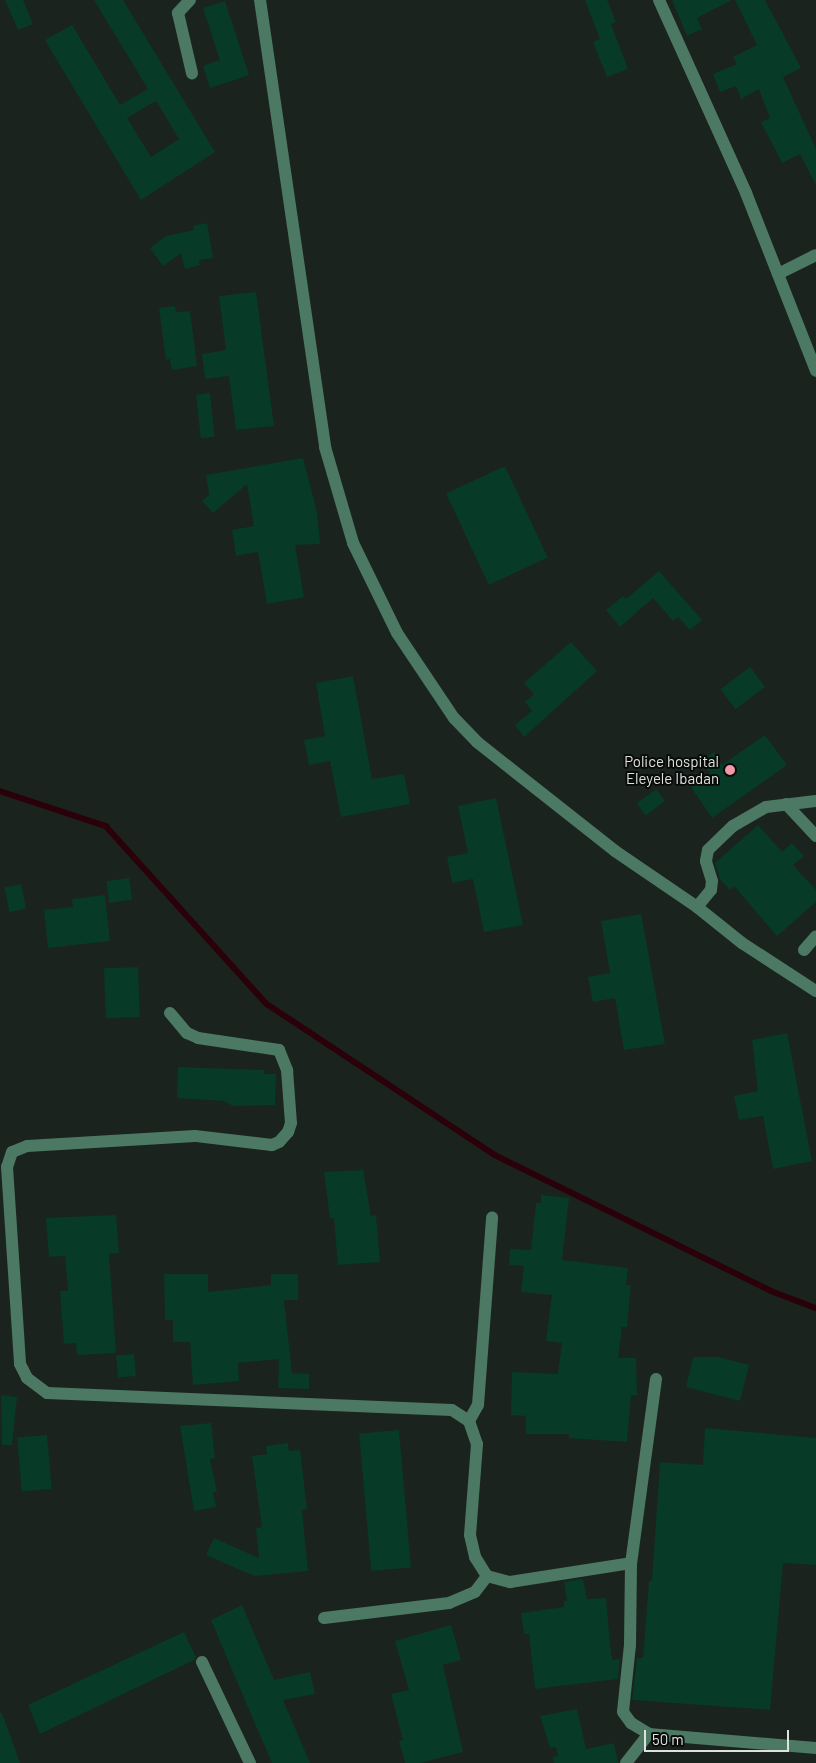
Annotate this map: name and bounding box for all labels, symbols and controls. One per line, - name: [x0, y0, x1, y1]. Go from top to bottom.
- place label: Police hospital Eleyele Ibadan: [624, 752, 719, 787]
- marker: Police hospital Eleyele Ibadan: [723, 763, 737, 777]
- scale bar: [646, 1720, 791, 1752]
- text: 50 m: [652, 1730, 684, 1748]

